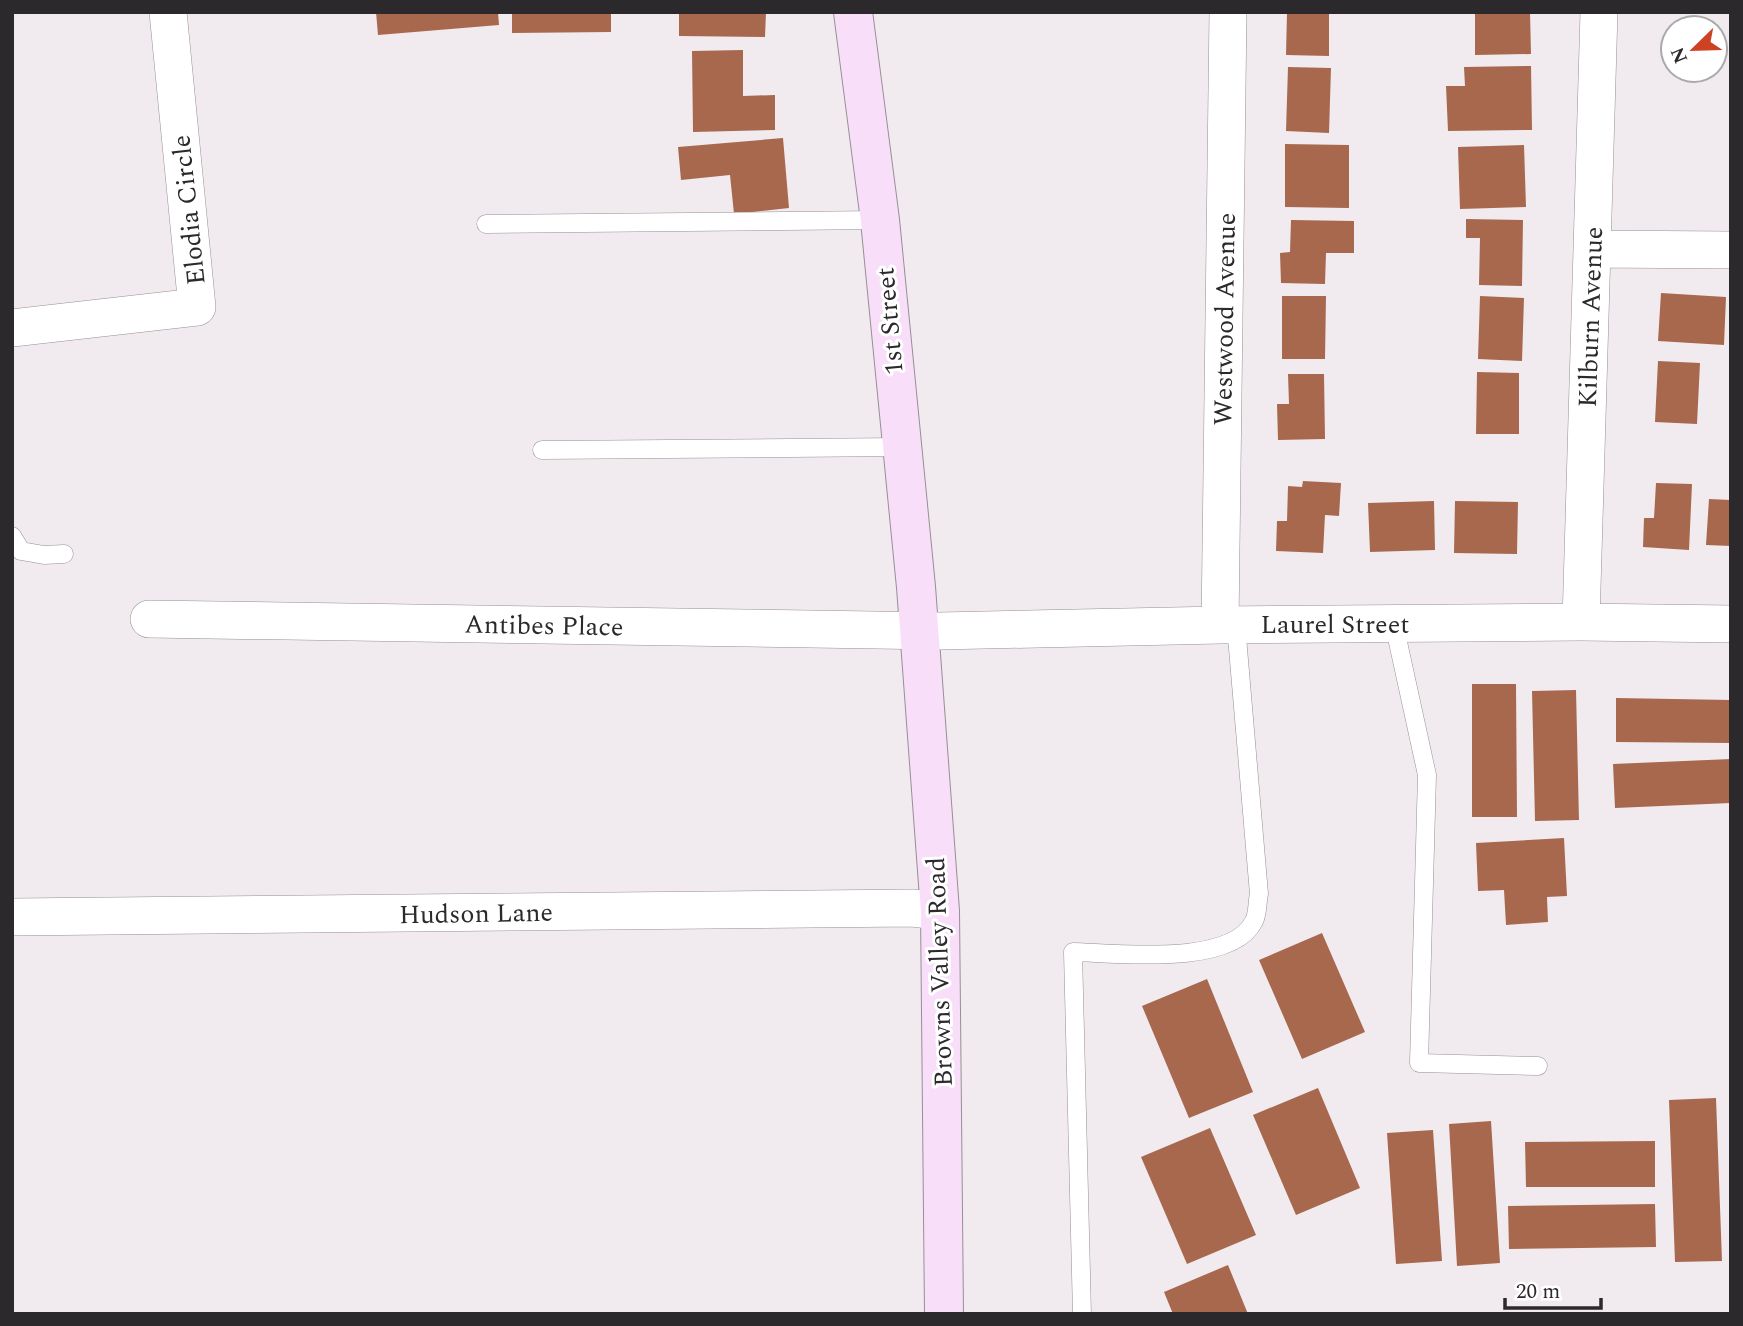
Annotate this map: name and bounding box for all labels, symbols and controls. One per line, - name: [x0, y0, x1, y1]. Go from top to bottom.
- north arrow: [1659, 14, 1729, 84]
- text: N: [1663, 42, 1696, 68]
- street label: Elodia Circle: [161, 133, 217, 287]
- street label: Westwood Avenue: [1203, 212, 1247, 426]
- street label: Kilburn Avenue: [1568, 226, 1614, 408]
- street label: 1st Street: [865, 265, 915, 376]
- street label: Antibes Place: [464, 605, 624, 647]
- street label: Laurel Street: [1260, 605, 1410, 645]
- street label: Browns Valley Road: [916, 856, 964, 1088]
- street label: Hudson Lane: [399, 893, 553, 935]
- scale bar: [1505, 1266, 1601, 1310]
- text: 20 m: [1516, 1276, 1560, 1308]

